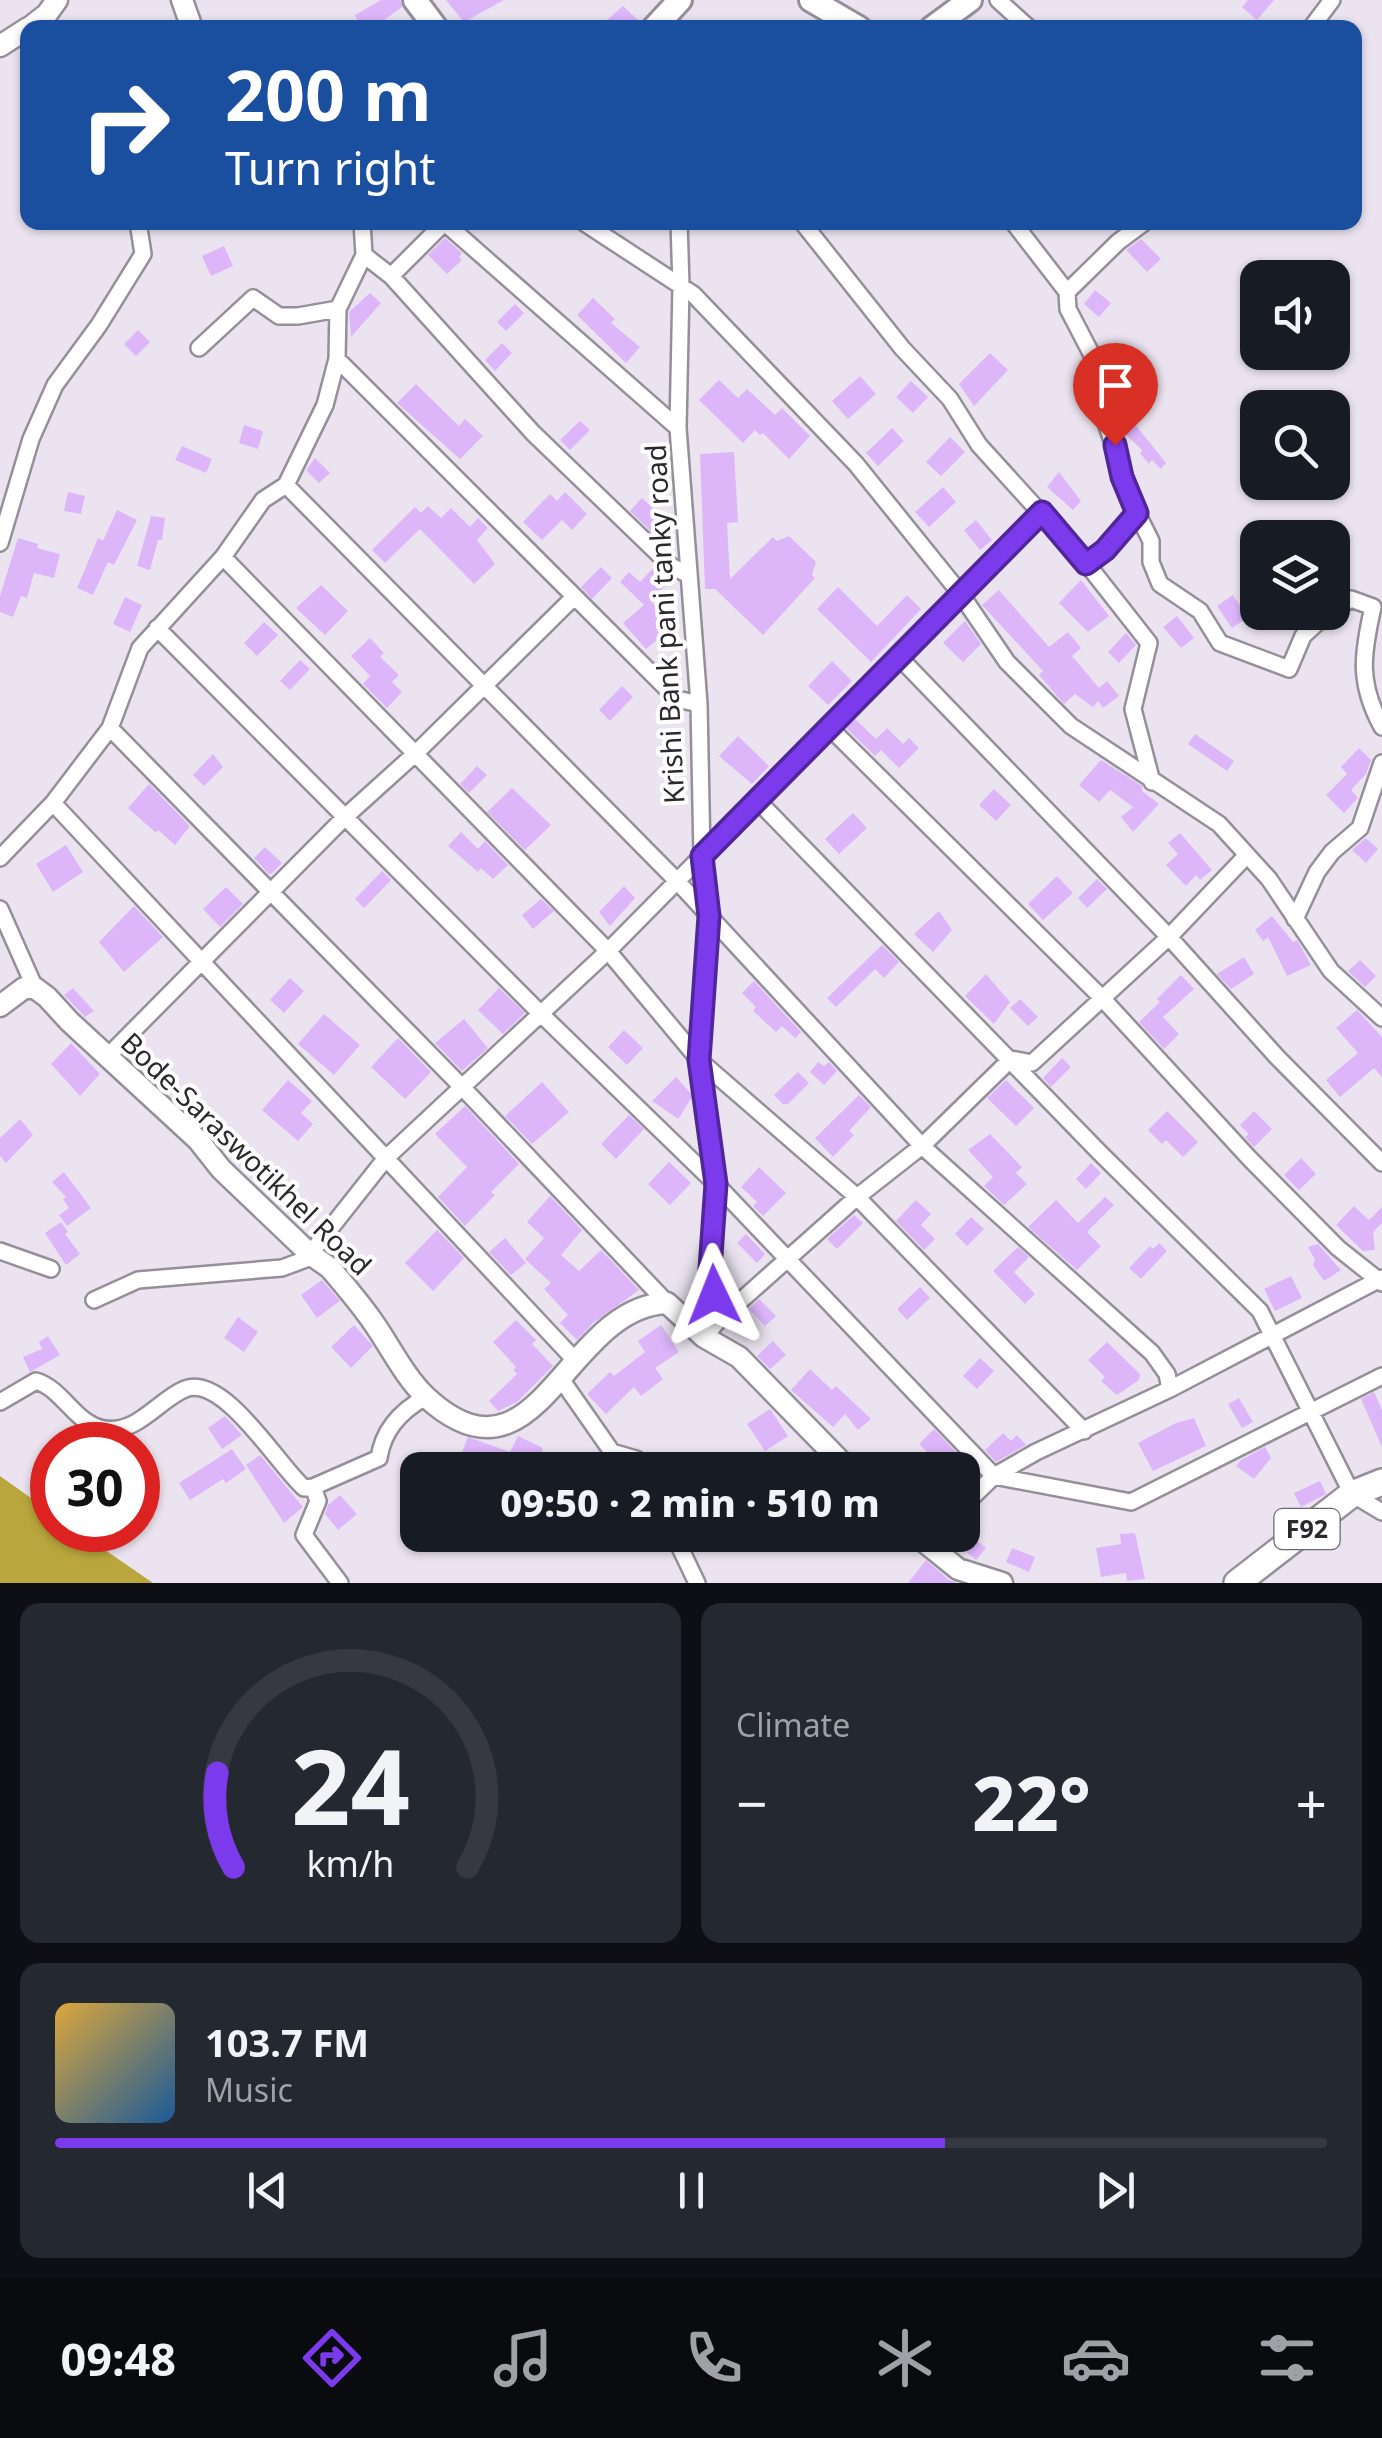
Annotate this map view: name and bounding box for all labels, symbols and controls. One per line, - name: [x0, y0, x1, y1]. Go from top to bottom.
- text: 200 m: [225, 46, 432, 142]
- icon: right: [60, 60, 190, 190]
- text: Turn right: [225, 137, 436, 198]
- map controls: [1240, 260, 1350, 630]
- button: sound: [1240, 260, 1350, 370]
- pin: [1073, 343, 1158, 446]
- icon: arrive: [1088, 358, 1143, 413]
- button: search: [1240, 390, 1350, 500]
- street label: Krishi Bank pani tanky road: [636, 443, 692, 805]
- button: layers: [1240, 520, 1350, 630]
- street label: Bode-Saraswotikhel Road: [113, 1023, 380, 1283]
- position arrow: [662, 1243, 766, 1347]
- speed limit sign: 30: [30, 1422, 160, 1552]
- text: 09:50 · 2 min · 510 m: [500, 1476, 880, 1528]
- road number: F92: [1274, 1509, 1340, 1549]
- text: Climate: [736, 1703, 850, 1746]
- text: 24: [291, 1714, 410, 1855]
- text: 22°: [972, 1751, 1091, 1853]
- text: −: [736, 1765, 767, 1840]
- text: +: [1296, 1765, 1327, 1840]
- text: km/h: [307, 1839, 394, 1887]
- text: 103.7 FM: [205, 2016, 369, 2068]
- text: Music: [205, 2068, 293, 2111]
- icon: previous: [240, 2163, 295, 2218]
- icon: pause: [664, 2163, 719, 2218]
- icon: next: [1088, 2163, 1143, 2218]
- icon: directions: [297, 2323, 367, 2393]
- icon: music: [488, 2323, 558, 2393]
- icon: phone: [679, 2323, 749, 2393]
- icon: climate: [870, 2323, 940, 2393]
- icon: car: [1061, 2323, 1131, 2393]
- icon: filters: [1252, 2323, 1322, 2393]
- text: 09:48: [60, 2328, 176, 2389]

